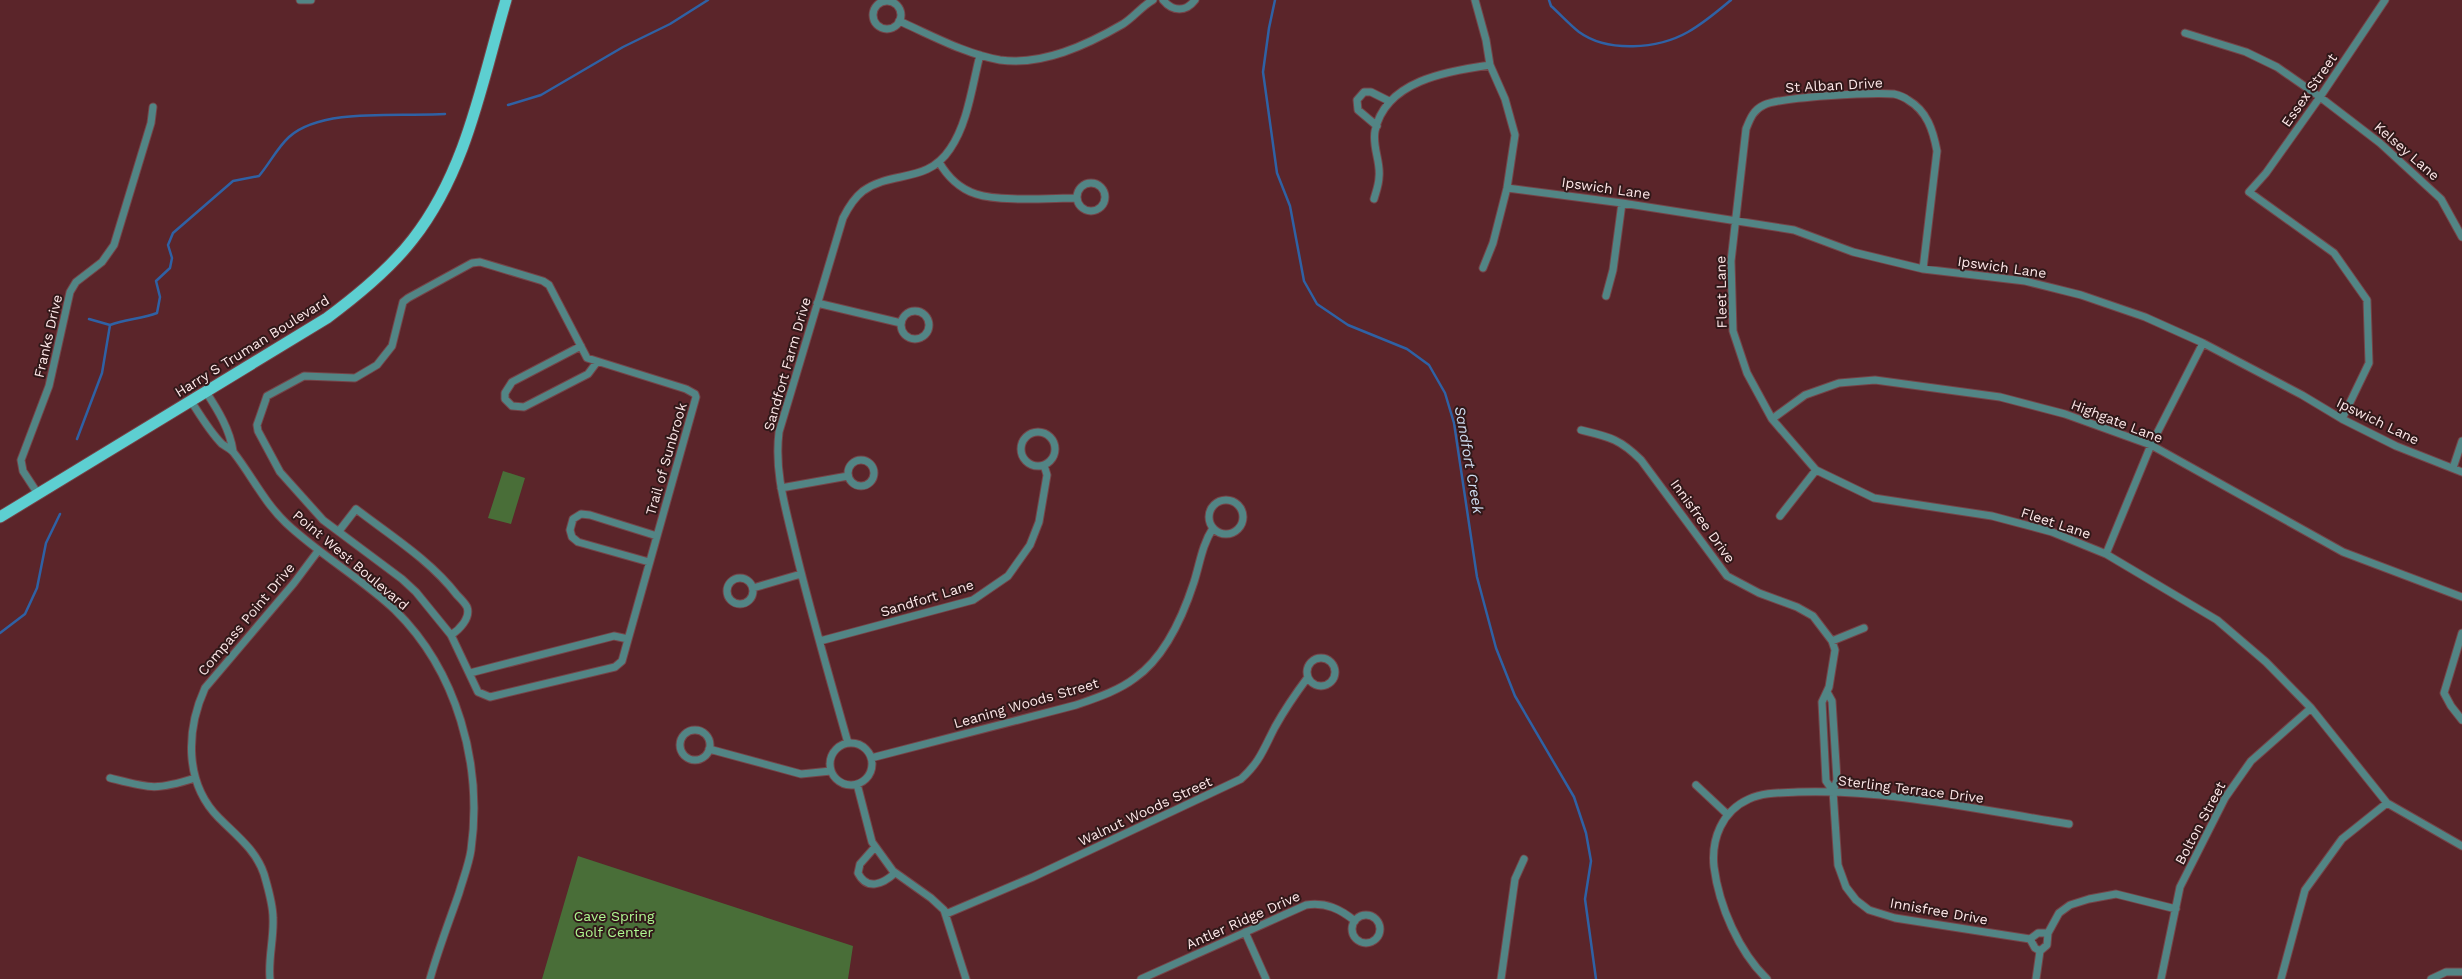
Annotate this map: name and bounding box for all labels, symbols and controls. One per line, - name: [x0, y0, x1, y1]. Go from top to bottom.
- street label: Essex Street: [2278, 50, 2340, 130]
- street label: St Alban Drive: [1785, 74, 1883, 96]
- street label: Kelsey Lane: [2371, 118, 2443, 184]
- street label: Ipswich Lane: [1561, 174, 1651, 202]
- street label: Ipswich Lane: [1957, 253, 2047, 281]
- street label: Fleet Lane: [1712, 256, 1730, 328]
- street label: Harry S Truman Boulevard: [172, 292, 332, 400]
- street label: Franks Drive: [31, 293, 65, 379]
- street label: Sandfort Farm Drive: [760, 295, 814, 433]
- street label: Ipswich Lane: [2334, 394, 2422, 448]
- street label: Highgate Lane: [2069, 396, 2165, 446]
- street label: Trail of Sunbrook: [642, 401, 690, 517]
- water label: Sandfort Creek: [1451, 405, 1487, 516]
- street label: Innisfree Drive: [1667, 476, 1739, 566]
- street label: Fleet Lane: [2019, 504, 2093, 542]
- street label: Point West Boulevard: [290, 507, 412, 613]
- street label: Compass Point Drive: [194, 559, 298, 679]
- street label: Sandfort Lane: [878, 576, 976, 620]
- street label: Leaning Woods Street: [952, 675, 1100, 731]
- street label: Sterling Terrace Drive: [1837, 772, 1985, 806]
- street label: Walnut Woods Street: [1076, 773, 1214, 849]
- street label: Bolton Street: [2171, 779, 2229, 867]
- street label: Antler Ridge Drive: [1184, 888, 1302, 952]
- street label: Innisfree Drive: [1889, 895, 1989, 927]
- park label: Cave Spring Golf Center: [574, 908, 655, 940]

